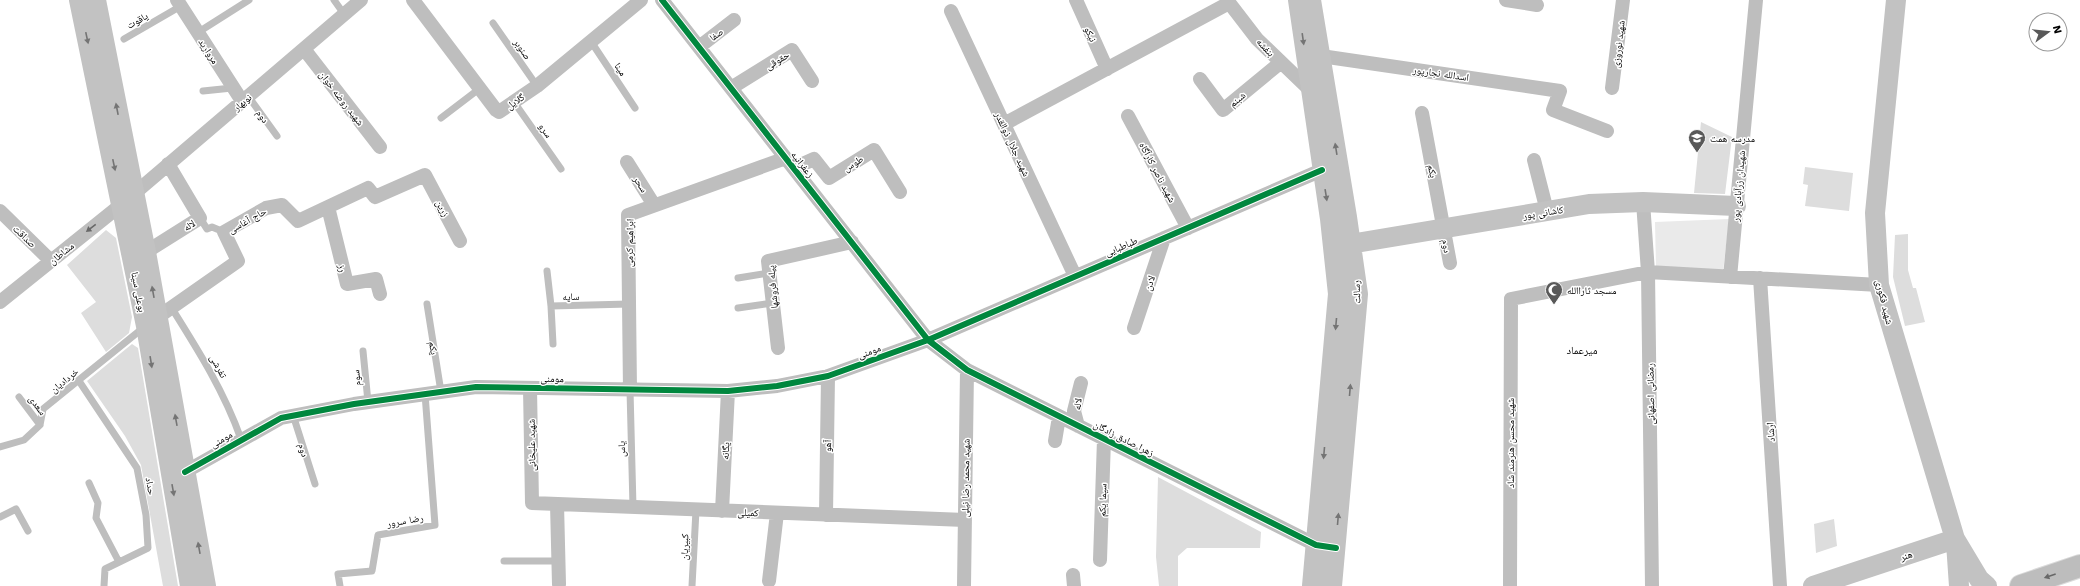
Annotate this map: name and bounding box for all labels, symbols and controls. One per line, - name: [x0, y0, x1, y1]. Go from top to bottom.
- street label: یاقوت: [125, 10, 150, 31]
- north arrow: [2028, 12, 2068, 52]
- street label: شهید نوروزی: [1610, 19, 1628, 69]
- text: N: [2050, 24, 2065, 35]
- street label: نیکو: [1082, 25, 1099, 44]
- street label: صفا: [707, 26, 725, 43]
- one-way arrow: [84, 32, 90, 44]
- one-way arrow: [1300, 33, 1306, 45]
- street label: صنوبر: [511, 36, 534, 62]
- street label: بنفشه: [1254, 36, 1277, 59]
- street label: مروارید: [196, 37, 221, 66]
- street label: حقوقی: [763, 49, 792, 73]
- street label: مینا: [612, 61, 629, 78]
- street label: اسدالله نجارپور: [1411, 64, 1470, 84]
- street label: شهید روضه خوان: [316, 69, 366, 129]
- street label: شبنم: [1227, 89, 1249, 111]
- street label: نوبهار: [230, 91, 254, 114]
- street label: گلایل: [504, 91, 528, 112]
- one-way arrow: [114, 103, 120, 115]
- street label: دوم: [253, 108, 271, 126]
- street label: شهید جلال ذوالقدر: [991, 109, 1032, 179]
- street label: سرو: [537, 121, 555, 140]
- school or university icon: مدرسه همت: [1687, 128, 1707, 153]
- place label: مدرسه همت: [1710, 133, 1755, 144]
- street label: شهید ناصر کارآگاه: [1137, 140, 1178, 205]
- one-way arrow: [1333, 143, 1339, 155]
- street label: زعفرانیه: [789, 149, 816, 180]
- street label: شهیدان زرآبادی پور: [1730, 150, 1748, 223]
- street label: طوس: [841, 153, 866, 175]
- one-way arrow: [111, 159, 117, 172]
- street label: یکم: [1424, 164, 1439, 179]
- street label: سحر: [631, 173, 650, 195]
- one-way arrow: [1324, 189, 1330, 201]
- street label: زرین: [433, 198, 451, 219]
- street label: کاشانی پور: [1521, 204, 1564, 222]
- street label: حاج آغاسی: [226, 205, 269, 236]
- street label: لاله: [181, 218, 197, 233]
- street label: ابراهیم کرمی: [624, 219, 637, 267]
- street label: صداقت: [11, 223, 39, 250]
- one-way arrow: [86, 224, 97, 233]
- street label: طباطبایی: [1103, 235, 1140, 259]
- street label: دوم: [1438, 238, 1453, 254]
- street label: مشاطان: [47, 240, 77, 267]
- street label: رز: [336, 262, 349, 273]
- street label: پیله فروشها: [765, 265, 781, 309]
- street label: بوعلی سینا: [128, 271, 148, 314]
- street label: لادن: [1142, 274, 1158, 292]
- street label: شهید فکوری: [1873, 279, 1895, 326]
- street label: رسالت: [1350, 280, 1363, 304]
- mosque icon: مسجد ثاراالله: [1544, 280, 1564, 305]
- place label: مسجد ثاراالله: [1567, 285, 1617, 296]
- one-way arrow: [150, 286, 156, 298]
- street label: سایه: [562, 291, 580, 302]
- one-way arrow: [1332, 318, 1339, 330]
- street label: یکم: [425, 341, 440, 356]
- street label: مومنی: [856, 342, 883, 362]
- district label: میرعماد: [1567, 344, 1597, 357]
- street label: تفرشی: [207, 353, 229, 380]
- one-way arrow: [149, 356, 155, 368]
- street label: رمضانی اصفهانی: [1644, 363, 1658, 425]
- street label: خردادیان: [48, 365, 82, 396]
- street label: سوم: [350, 369, 365, 387]
- street label: مومنی: [540, 373, 564, 385]
- one-way arrow: [1347, 384, 1353, 396]
- street label: سعدی: [26, 393, 49, 418]
- street label: لاله: [1071, 397, 1084, 411]
- street label: شهید محسن هنرمند شاد: [1505, 397, 1517, 488]
- one-way arrow: [173, 414, 179, 426]
- street label: شهید علیخانی: [526, 418, 538, 471]
- street label: زهرا صادق زادگان: [1091, 419, 1156, 459]
- street label: ارشاد: [1764, 422, 1777, 442]
- street label: مومنی: [208, 429, 235, 451]
- street label: شهید محمد رضا نیلی: [959, 438, 973, 518]
- street label: آهو: [822, 439, 833, 452]
- street label: یاس: [616, 441, 628, 457]
- street label: دوم: [294, 442, 311, 459]
- street label: یگانه: [720, 442, 732, 460]
- one-way arrow: [1321, 447, 1328, 460]
- street label: حداد: [143, 476, 158, 496]
- street label: سیما یکم: [1096, 483, 1111, 517]
- one-way arrow: [170, 484, 176, 496]
- street label: کمیلی: [737, 507, 759, 519]
- street label: رضا سرور: [385, 512, 424, 529]
- one-way arrow: [1335, 513, 1342, 525]
- street label: کبیریان: [679, 534, 691, 561]
- one-way arrow: [196, 542, 202, 554]
- street label: هنر: [1898, 548, 1914, 563]
- one-way arrow: [2044, 573, 2056, 579]

